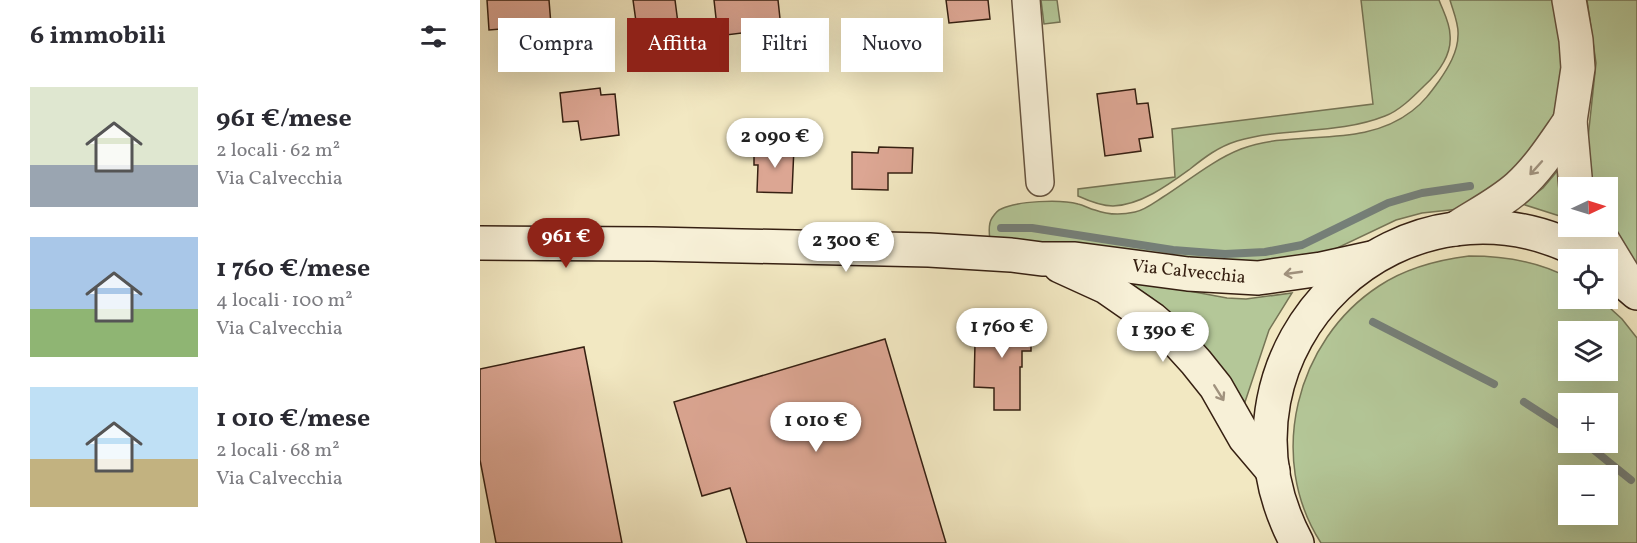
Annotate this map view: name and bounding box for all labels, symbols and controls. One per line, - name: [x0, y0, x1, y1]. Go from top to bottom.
- text: 6 immobili: [30, 18, 166, 54]
- chip: Compra: [498, 18, 615, 72]
- chip: Affitta: [627, 18, 729, 72]
- chip: Filtri: [741, 18, 829, 72]
- chip: Nuovo: [841, 18, 943, 72]
- icon: filters: [417, 20, 450, 53]
- text: 961 €/mese: [216, 101, 352, 137]
- icon: home: [78, 111, 150, 183]
- pin: 2 090 €: [720, 118, 830, 169]
- text: 2 090 €: [740, 123, 810, 151]
- text: 2 locali · 62 m²: [216, 137, 340, 165]
- one-way arrow: [1529, 160, 1543, 175]
- text: Via Calvecchia: [216, 165, 343, 193]
- north arrow: [1558, 177, 1618, 237]
- map controls: [1558, 177, 1618, 525]
- pin: 961 €: [524, 218, 608, 269]
- pin: 2 300 €: [791, 222, 901, 273]
- text: 961 €: [541, 223, 591, 251]
- text: 2 300 €: [812, 227, 880, 255]
- button: locate: [1558, 249, 1618, 309]
- text: 1 760 €/mese: [216, 251, 370, 287]
- street label: Via Calvecchia: [1131, 254, 1247, 291]
- icon: home: [78, 261, 150, 333]
- one-way arrow: [1284, 267, 1304, 278]
- text: 4 locali · 100 m²: [216, 287, 353, 315]
- pin: 1 760 €: [947, 308, 1057, 359]
- pin: 1 390 €: [1108, 312, 1218, 363]
- text: 1 760 €: [970, 313, 1034, 341]
- text: Via Calvecchia: [216, 315, 343, 343]
- text: 1 390 €: [1131, 317, 1195, 345]
- button: layers: [1558, 321, 1618, 381]
- one-way arrow: [1214, 384, 1226, 401]
- button: +: [1558, 393, 1618, 453]
- text: 1 010 €/mese: [216, 401, 370, 437]
- pin: 1 010 €: [761, 402, 871, 453]
- text: 1 010 €: [784, 407, 848, 435]
- icon: home: [78, 411, 150, 483]
- text: 2 locali · 68 m²: [216, 437, 340, 465]
- text: Via Calvecchia: [216, 465, 343, 493]
- button: −: [1558, 465, 1618, 525]

